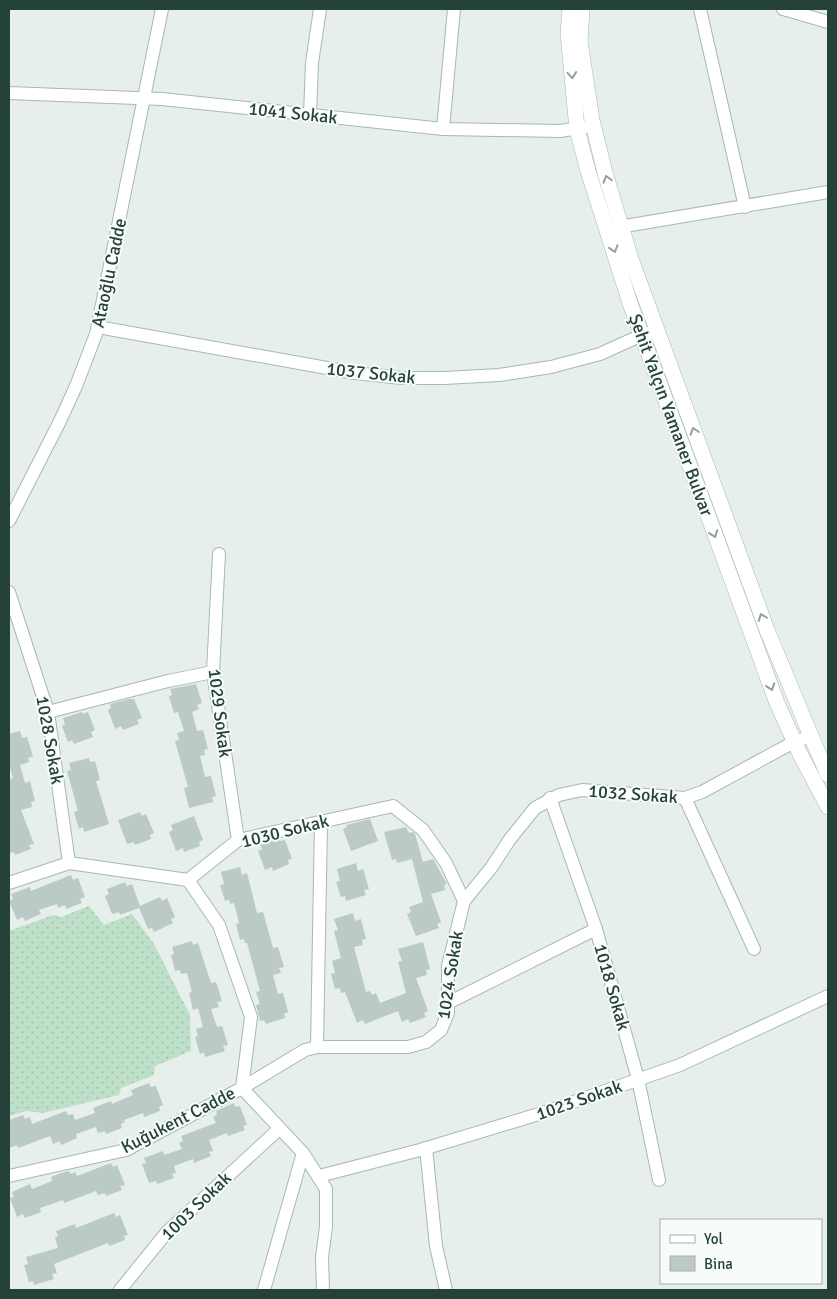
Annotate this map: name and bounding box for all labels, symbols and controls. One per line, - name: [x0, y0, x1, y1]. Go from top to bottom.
- one-way arrow: [566, 71, 577, 79]
- street label: 1041 Sokak: [247, 97, 339, 129]
- one-way arrow: [602, 174, 613, 183]
- street label: Ataoğlu Cadde: [87, 216, 131, 330]
- one-way arrow: [608, 244, 618, 253]
- street label: Şehit Yalçın Yamaner Bulvar: [624, 311, 718, 519]
- street label: 1037 Sokak: [325, 357, 417, 389]
- one-way arrow: [690, 428, 700, 436]
- one-way arrow: [708, 529, 718, 538]
- one-way arrow: [758, 613, 768, 622]
- street label: 1029 Sokak: [204, 667, 236, 759]
- one-way arrow: [765, 682, 775, 690]
- street label: 1028 Sokak: [31, 694, 69, 786]
- street label: 1032 Sokak: [588, 780, 678, 808]
- street label: 1030 Sokak: [239, 810, 331, 852]
- street label: 1024 Sokak: [432, 929, 468, 1021]
- street label: 1018 Sokak: [589, 941, 635, 1033]
- street label: 1023 Sokak: [533, 1075, 625, 1125]
- street label: Kuğukent Cadde: [117, 1082, 239, 1158]
- street label: 1003 Sokak: [156, 1167, 236, 1245]
- legend: [660, 1219, 822, 1284]
- text: Yol: [704, 1230, 723, 1248]
- text: Bina: [704, 1255, 733, 1273]

